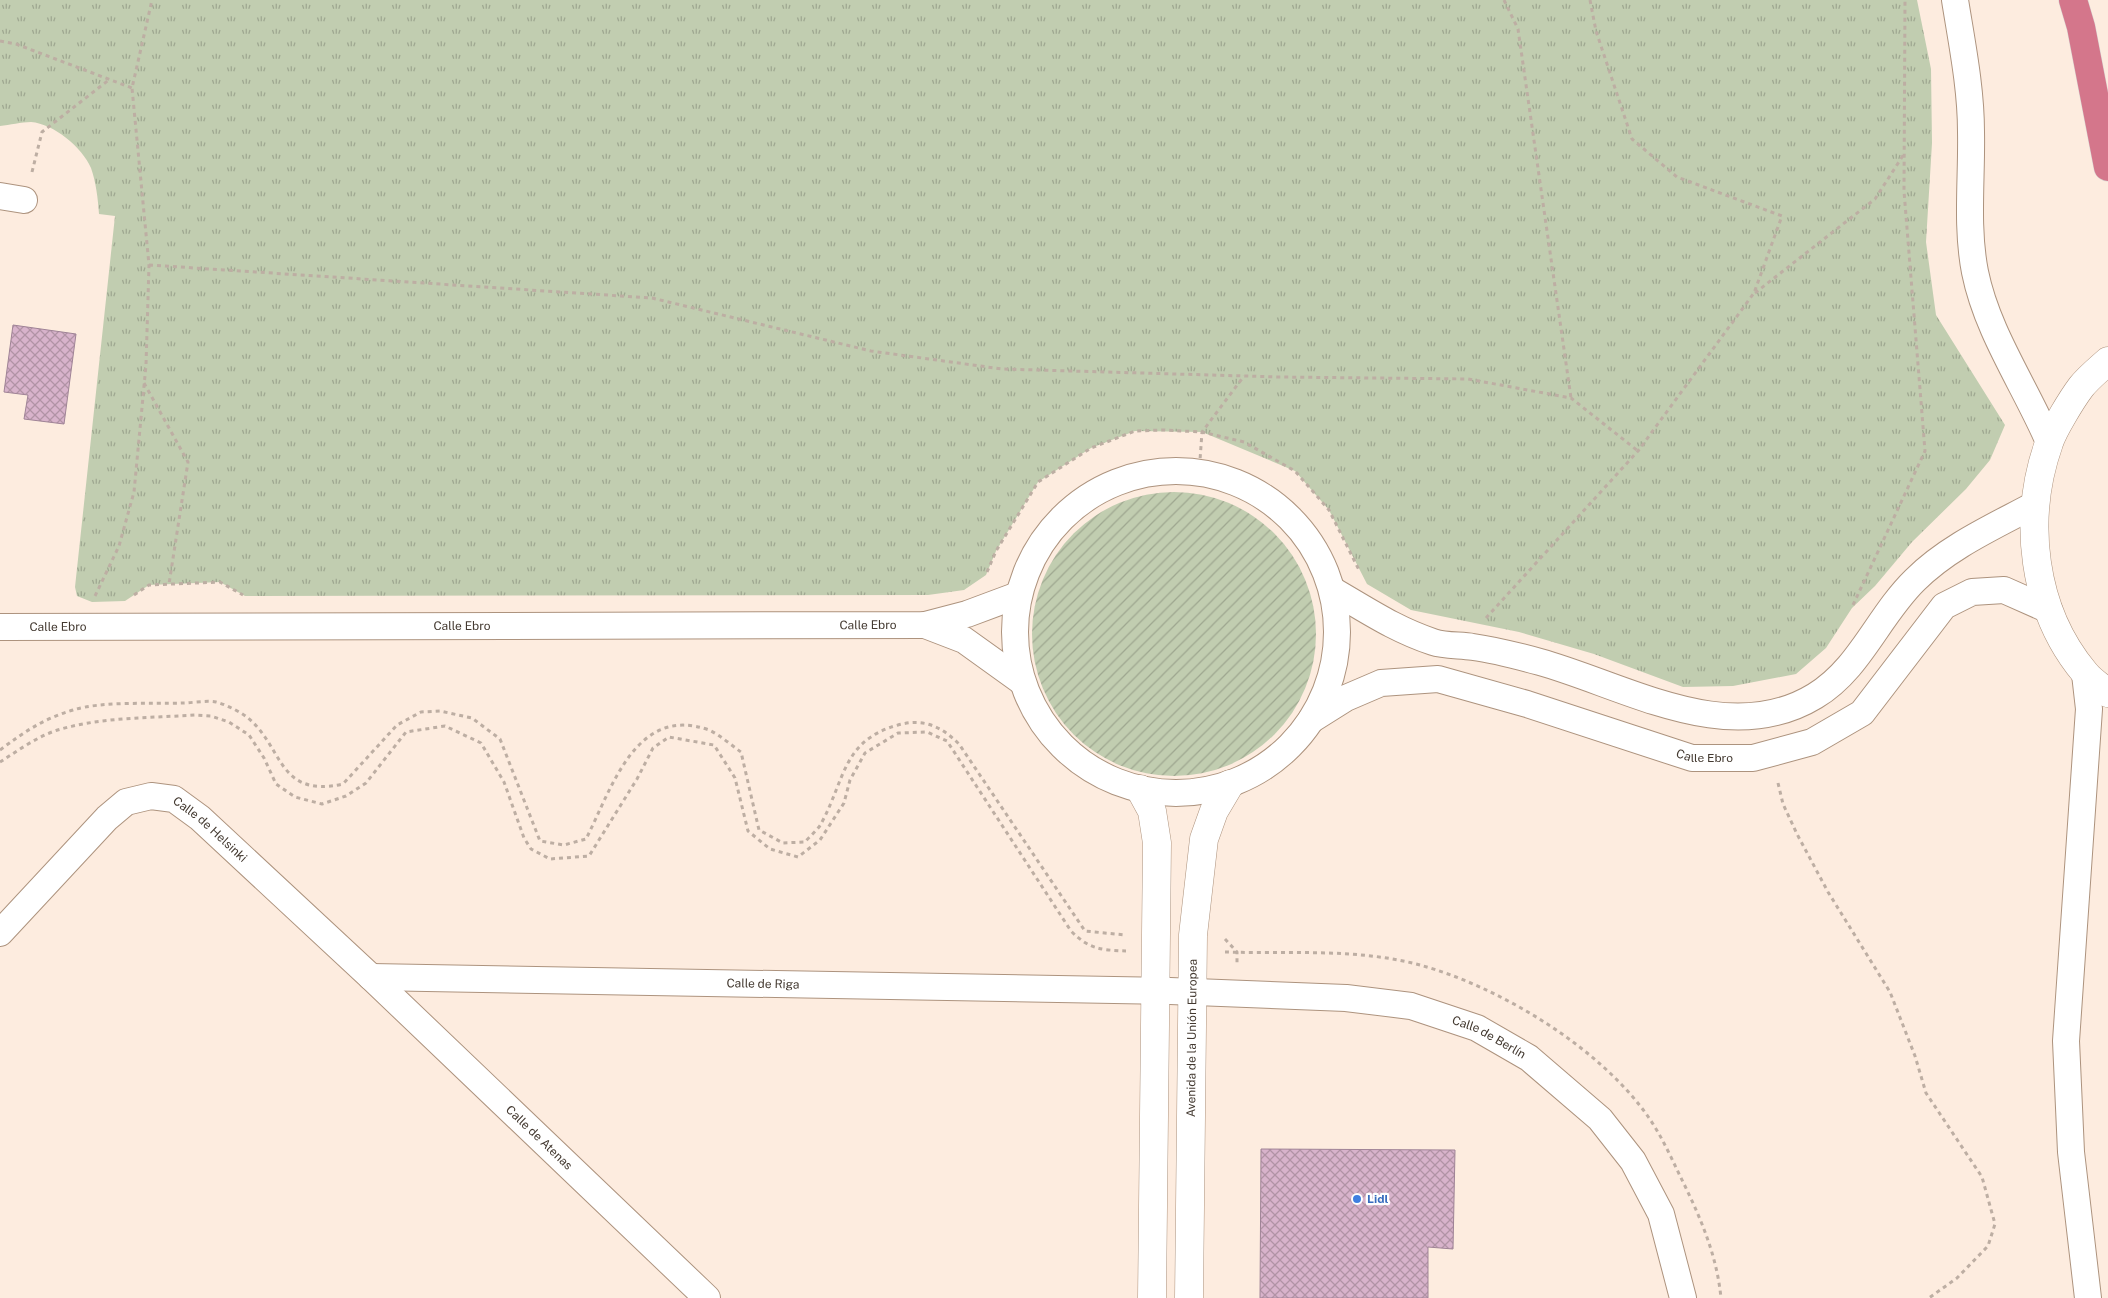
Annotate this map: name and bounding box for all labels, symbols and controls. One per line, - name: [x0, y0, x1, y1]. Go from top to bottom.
- street label: Calle Ebro: [839, 618, 897, 632]
- street label: Calle Ebro: [433, 619, 491, 633]
- street label: Calle Ebro: [29, 620, 87, 634]
- street label: Calle Ebro: [1674, 746, 1733, 765]
- street label: Calle de Helsinki: [170, 794, 250, 865]
- street label: Avenida de la Unión Europea: [1184, 959, 1200, 1117]
- street label: Calle de Riga: [726, 976, 800, 992]
- street label: Calle de Berlín: [1450, 1013, 1528, 1062]
- street label: Calle de Atenas: [503, 1103, 575, 1173]
- place label: Lidl: [1367, 1192, 1388, 1206]
- marker: Lidl: [1351, 1193, 1363, 1205]

